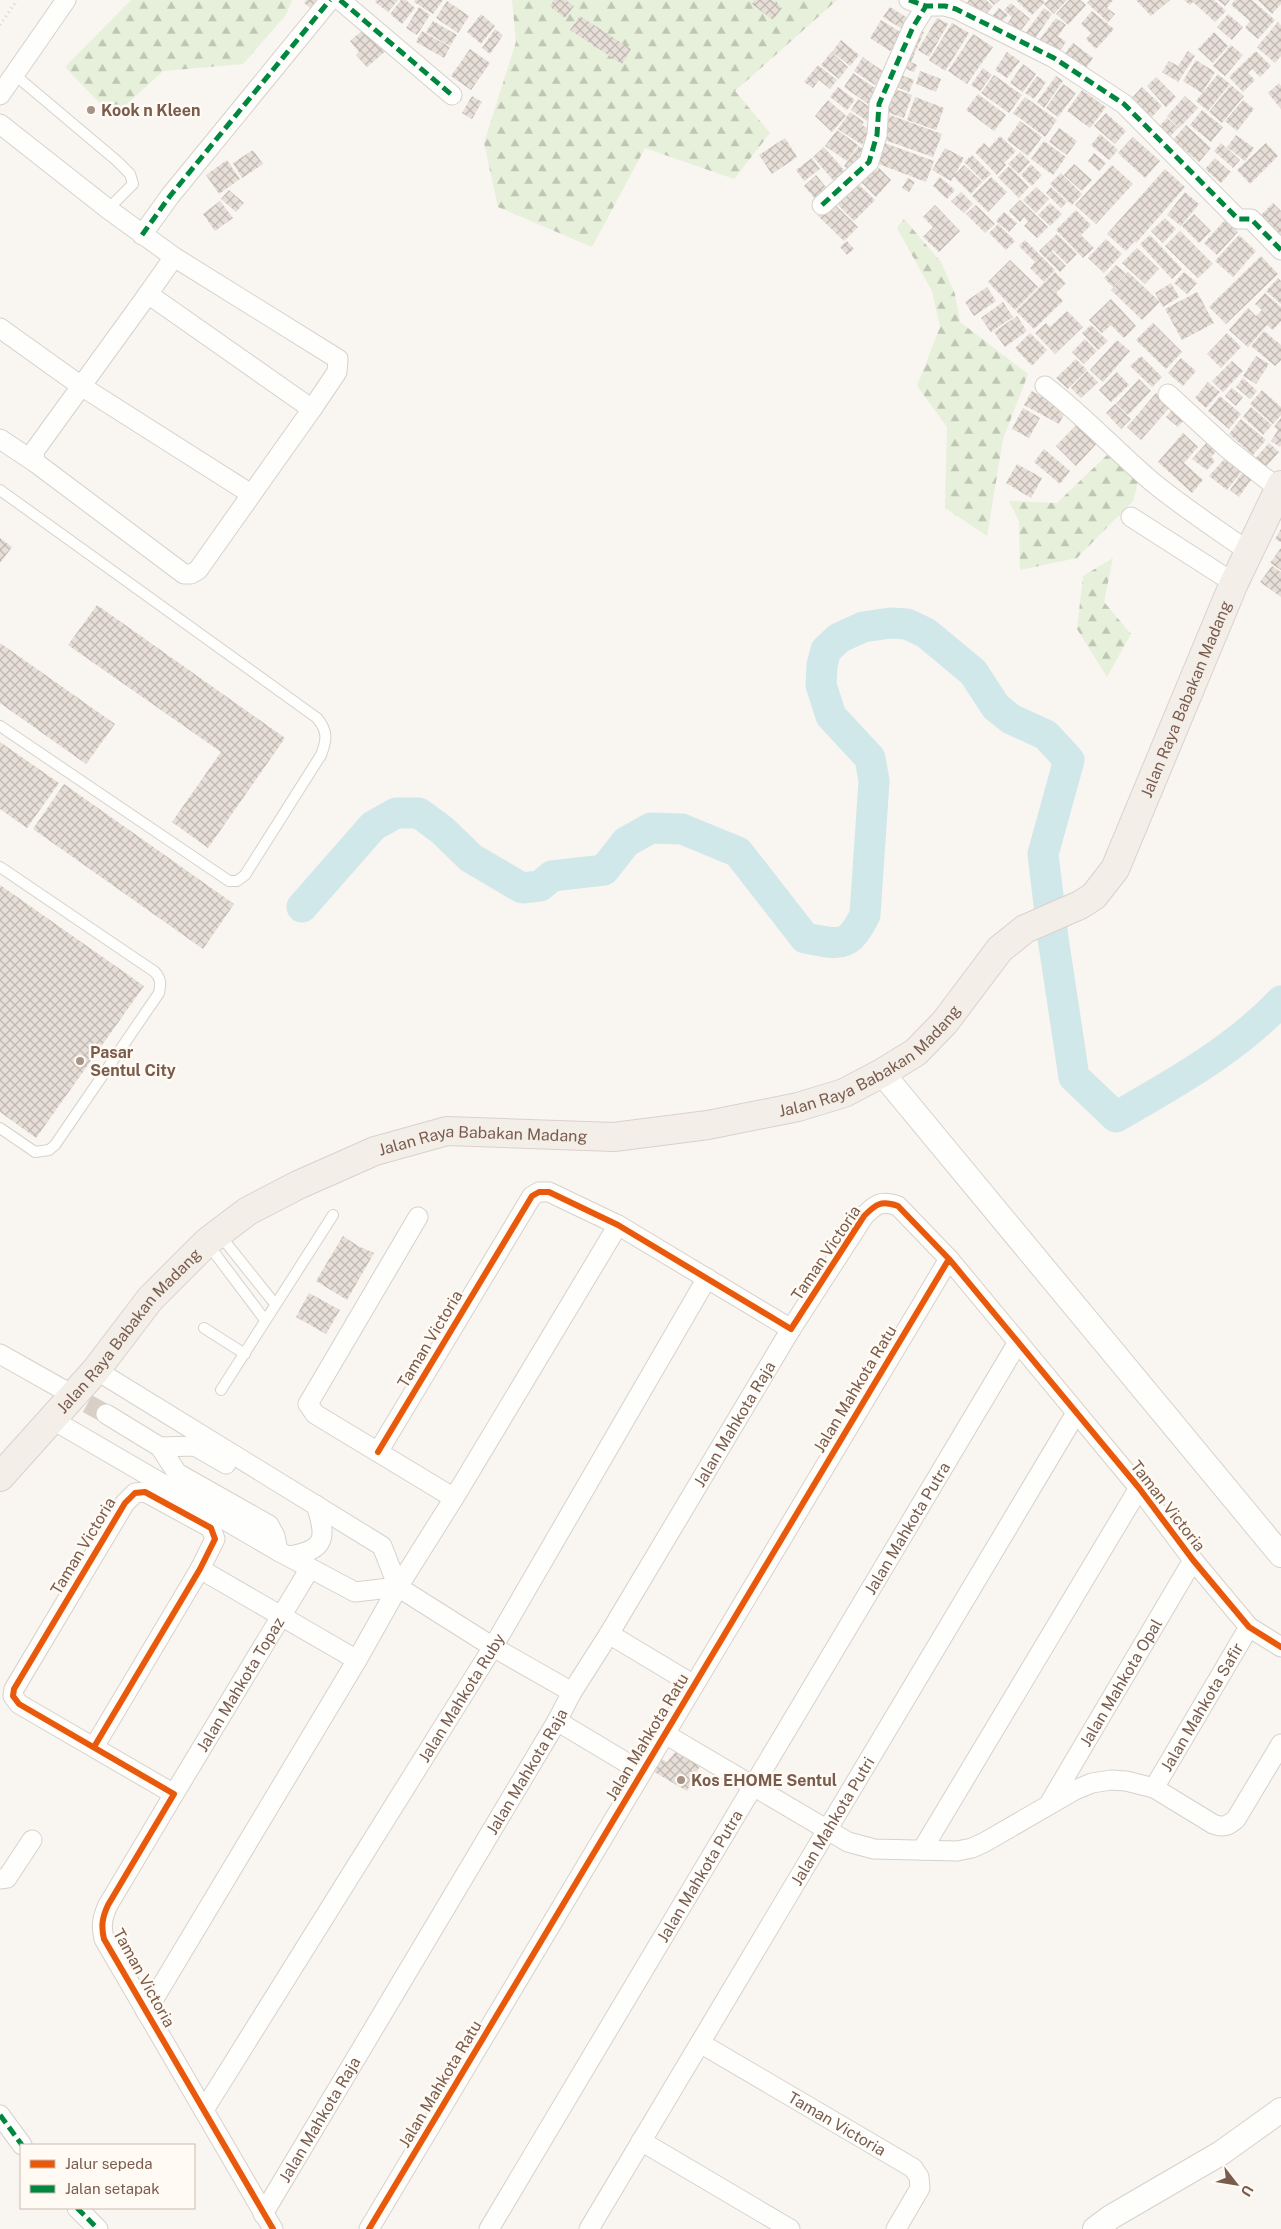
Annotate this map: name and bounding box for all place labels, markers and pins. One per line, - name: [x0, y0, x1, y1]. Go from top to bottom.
- place label: Kook n Kleen: [101, 101, 201, 120]
- marker: Kook n Kleen: [85, 104, 97, 116]
- place label: Pasar Sentul City: [90, 1043, 176, 1080]
- marker: Pasar Sentul City: [74, 1055, 86, 1067]
- place label: Kos EHOME Sentul: [691, 1771, 837, 1790]
- marker: Kos EHOME Sentul: [675, 1774, 687, 1786]

